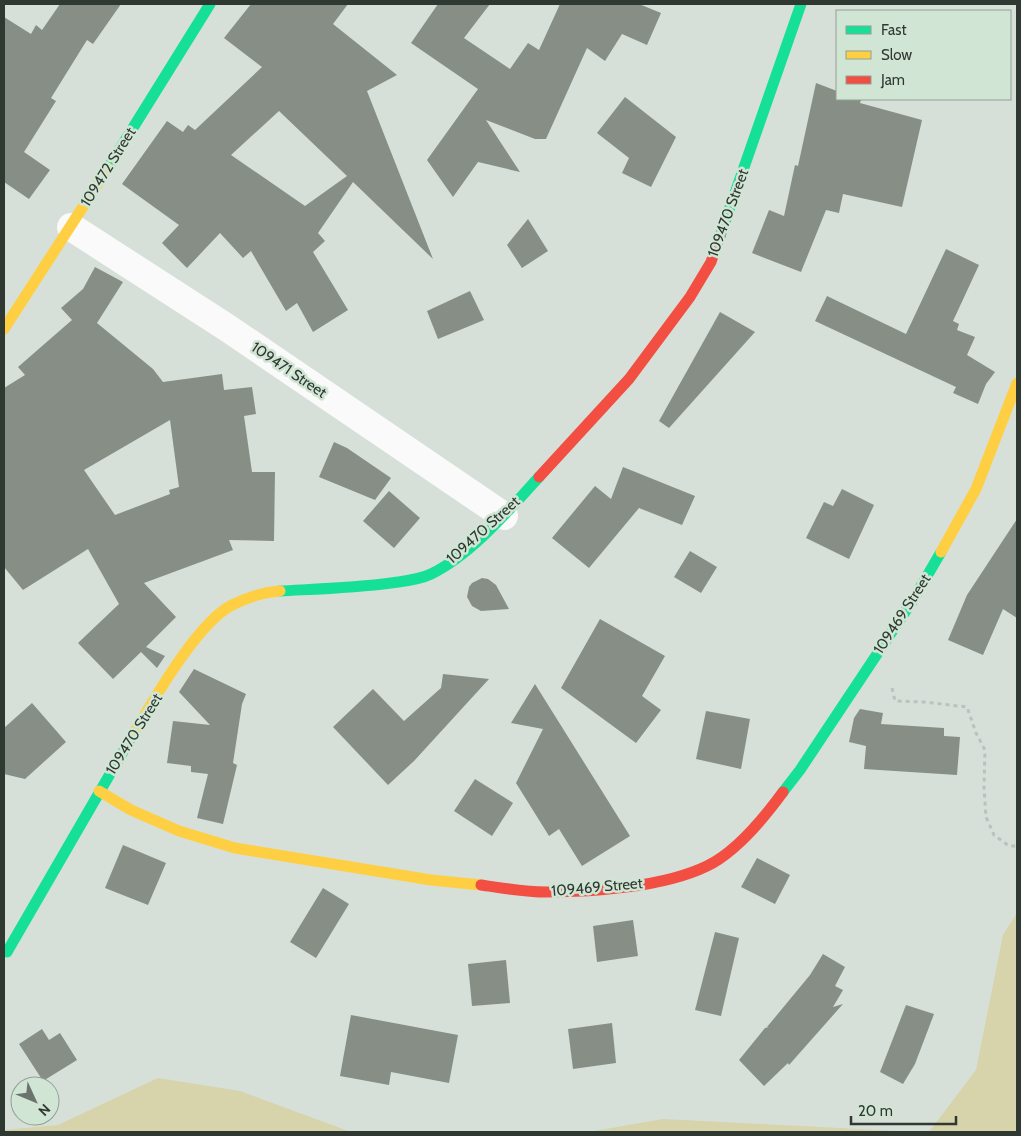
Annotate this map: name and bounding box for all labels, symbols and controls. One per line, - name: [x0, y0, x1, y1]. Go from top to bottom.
- legend: [836, 10, 1011, 100]
- text: Fast: [881, 21, 906, 39]
- text: Slow: [881, 46, 912, 64]
- text: Jam: [880, 71, 905, 89]
- street label: 109472 Street: [77, 124, 139, 210]
- street label: 109470 Street: [704, 167, 752, 259]
- street label: 109471 Street: [248, 338, 330, 402]
- street label: 109470 Street: [443, 492, 523, 568]
- street label: 109469 Street: [870, 571, 934, 657]
- street label: 109470 Street: [102, 690, 166, 778]
- street label: 109469 Street: [551, 874, 643, 900]
- north arrow: [10, 1076, 60, 1126]
- scale bar: [851, 1094, 956, 1126]
- text: N: [34, 1100, 54, 1120]
- text: 20 m: [858, 1102, 893, 1120]

